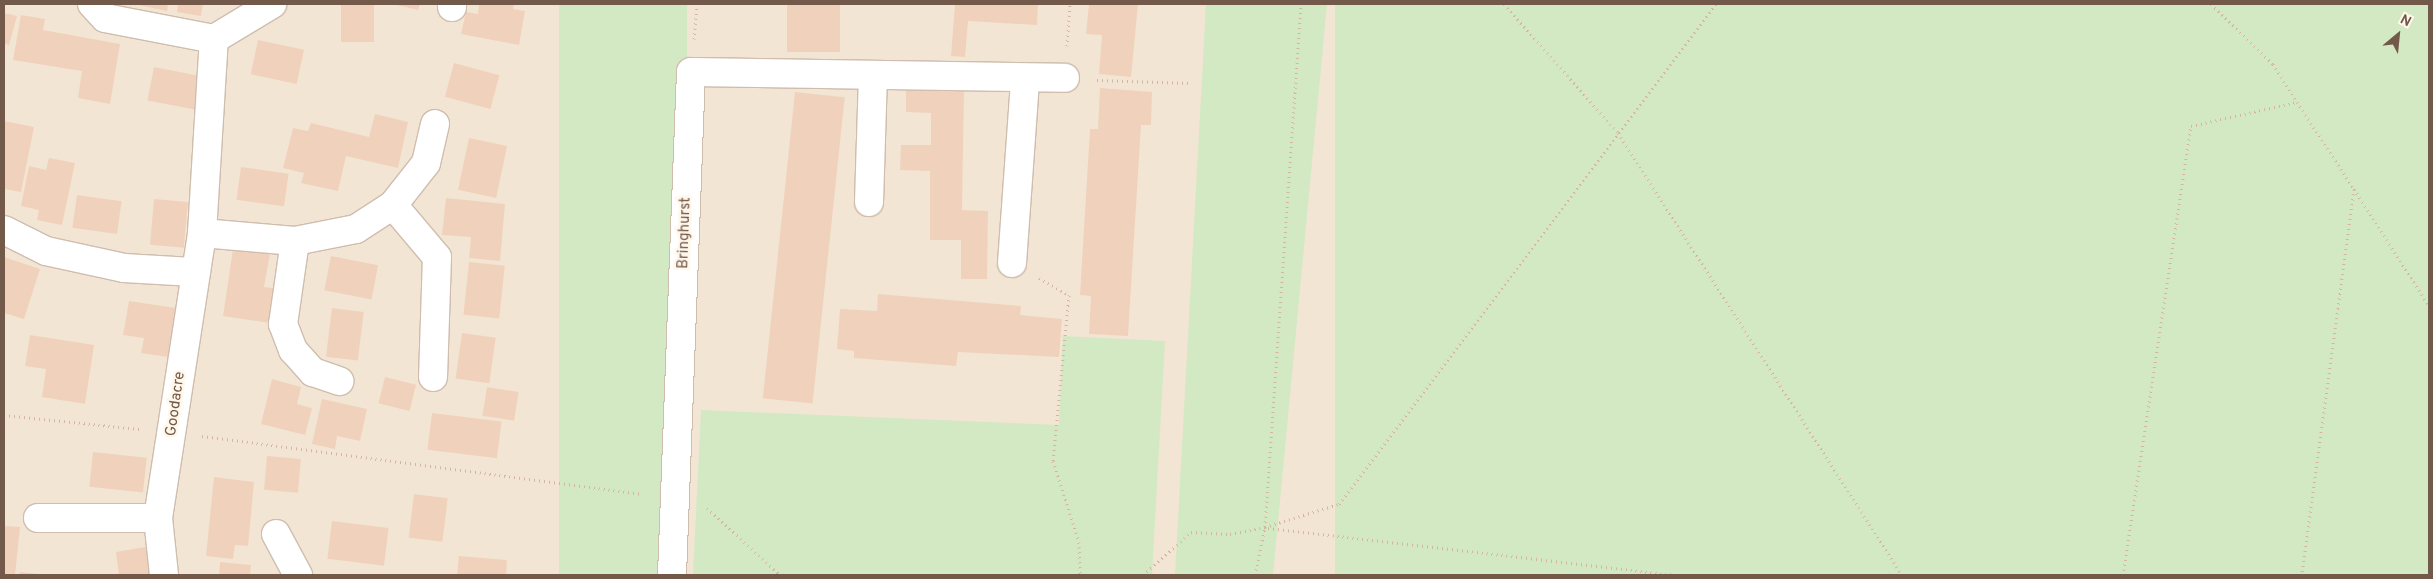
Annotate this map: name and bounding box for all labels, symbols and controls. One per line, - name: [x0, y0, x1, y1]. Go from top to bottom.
- north arrow: [2373, 10, 2423, 60]
- text: N: [2397, 11, 2414, 31]
- street label: Bringhurst: [675, 197, 695, 269]
- street label: Goodacre: [163, 370, 189, 438]

